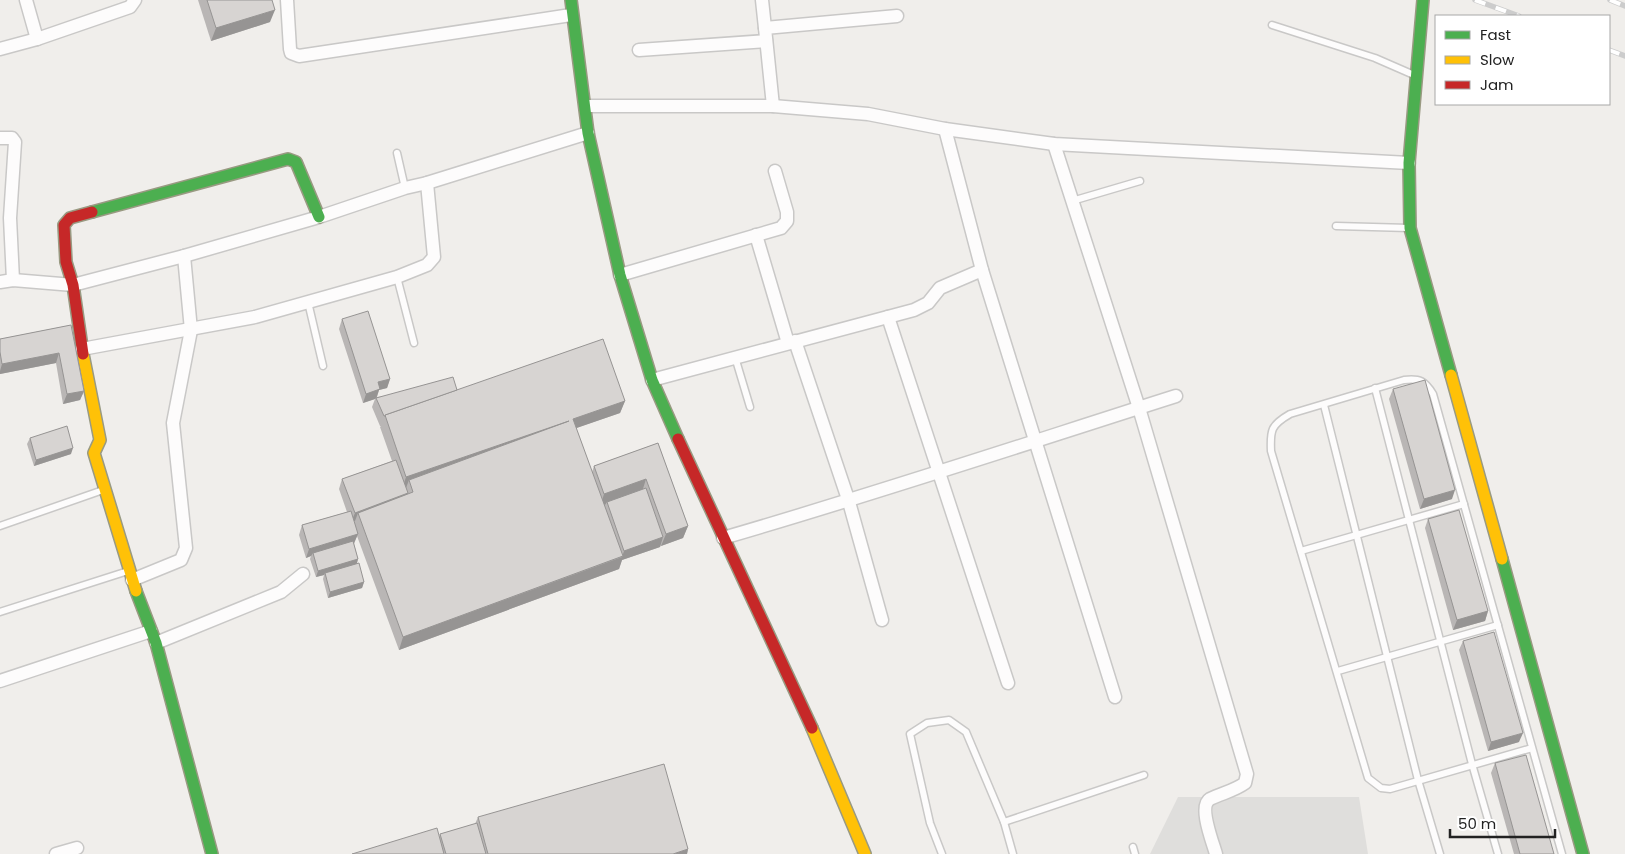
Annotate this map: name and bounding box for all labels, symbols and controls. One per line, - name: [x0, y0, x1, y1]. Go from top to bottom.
- legend: [1435, 15, 1610, 105]
- text: Fast: [1480, 24, 1511, 45]
- text: Slow: [1480, 49, 1515, 70]
- text: Jam: [1480, 74, 1514, 95]
- scale bar: [1450, 806, 1555, 838]
- text: 50 m: [1458, 813, 1496, 834]

